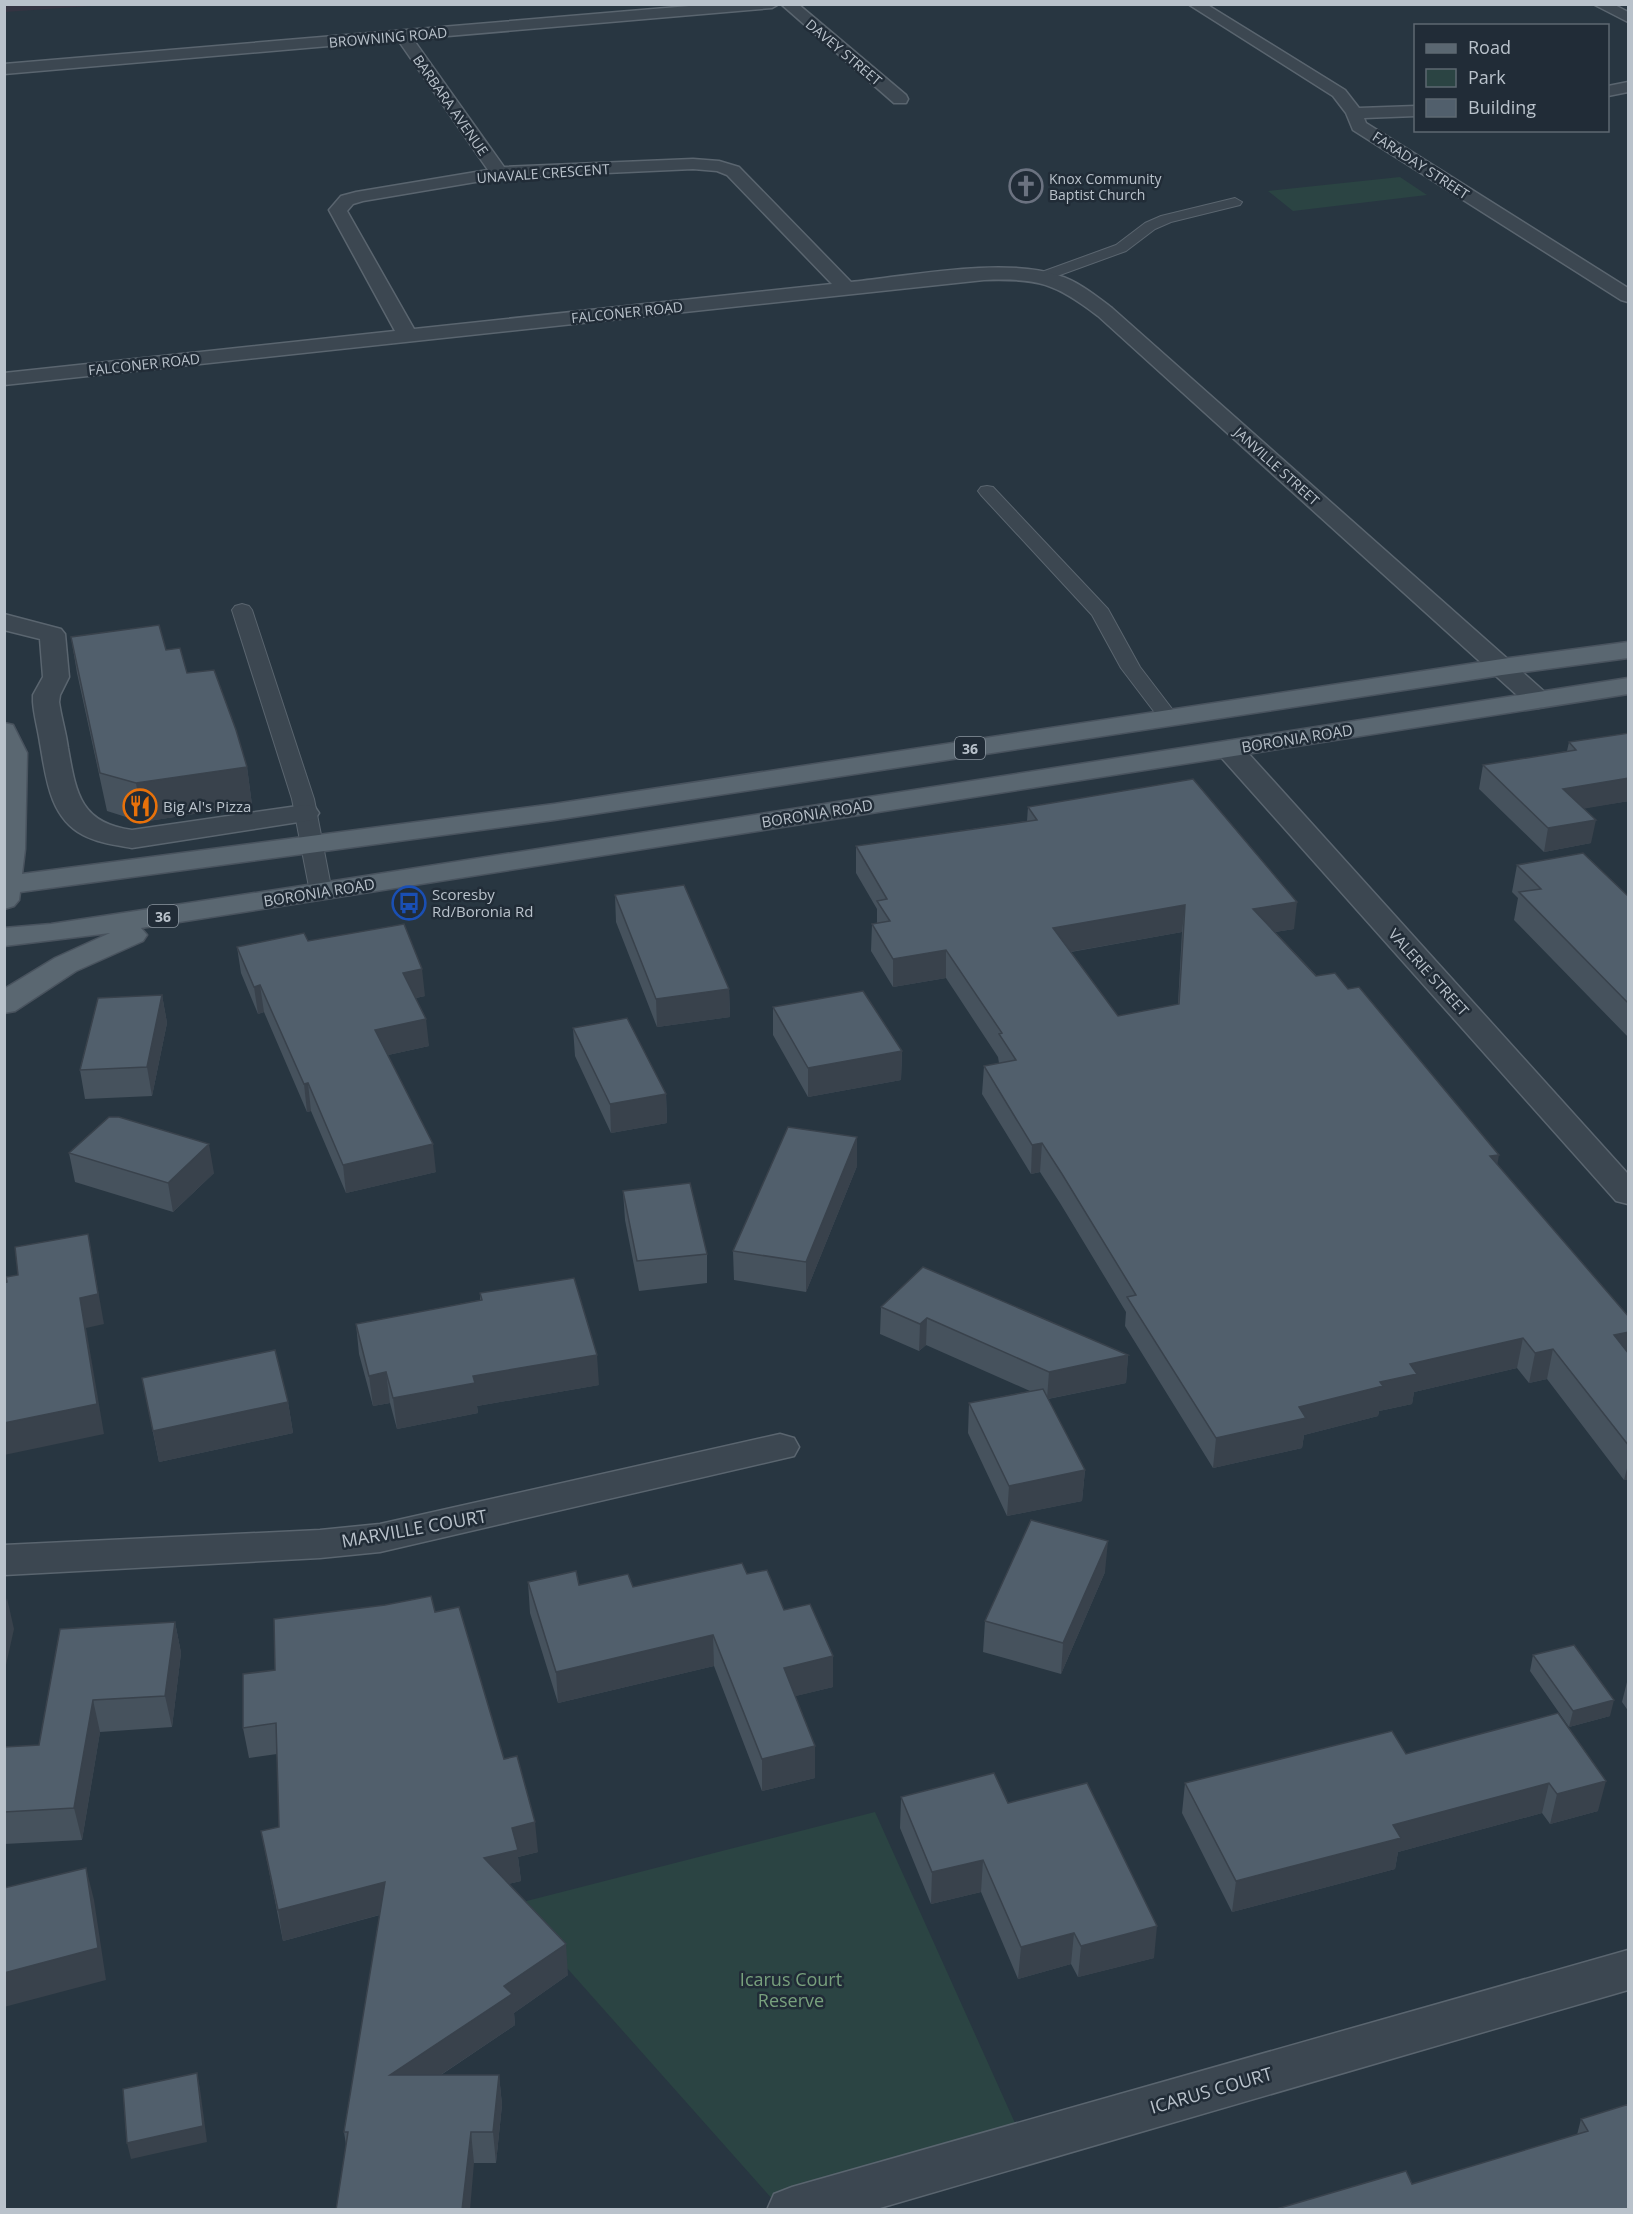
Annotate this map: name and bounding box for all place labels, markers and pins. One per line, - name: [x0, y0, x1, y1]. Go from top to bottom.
- church icon: Knox Community Baptist Church: [1008, 168, 1044, 204]
- place label: Knox Community Baptist Church: [1049, 169, 1162, 204]
- restaurant icon: Big Al's Pizza: [122, 788, 158, 824]
- place label: Big Al's Pizza: [163, 796, 251, 816]
- place label: Scoresby Rd/Boronia Rd: [432, 884, 533, 921]
- bus stop icon: Scoresby Rd/Boronia Rd: [391, 885, 427, 921]

